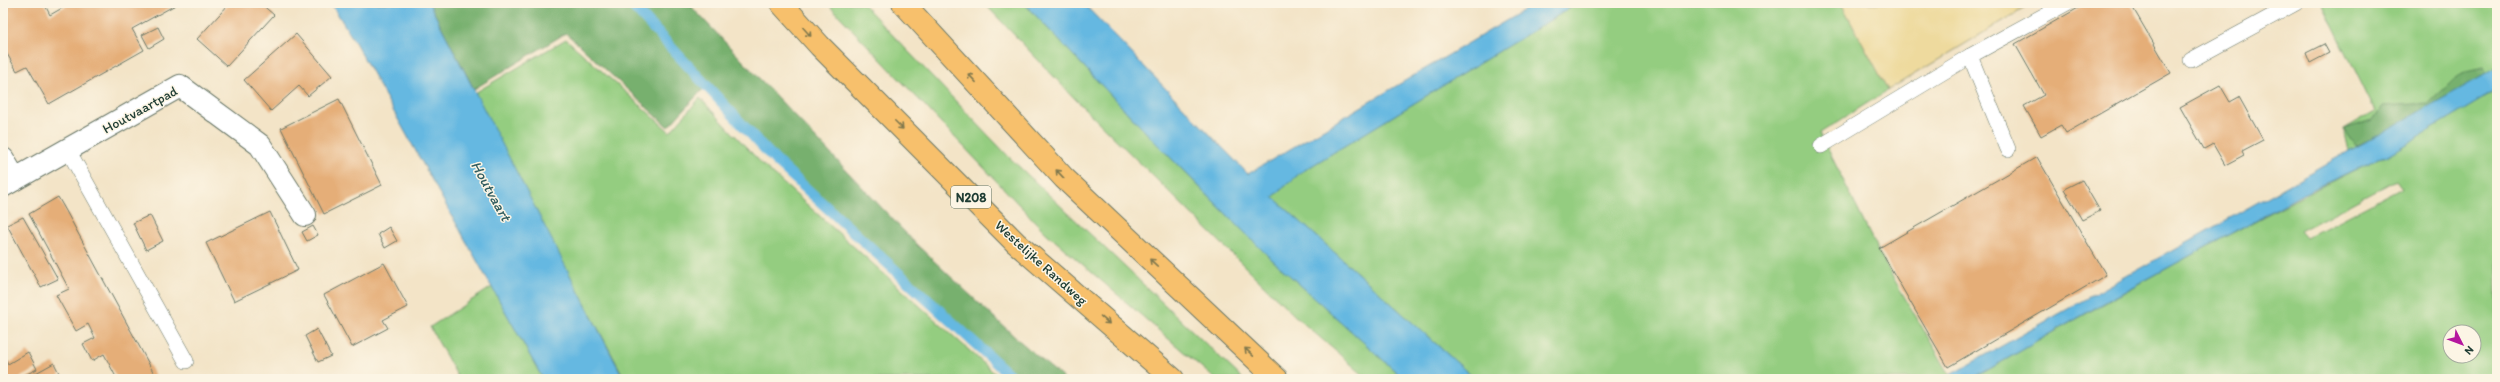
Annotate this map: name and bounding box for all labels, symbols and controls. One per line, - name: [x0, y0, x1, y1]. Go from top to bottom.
- one-way arrow: [803, 27, 812, 37]
- one-way arrow: [967, 73, 977, 83]
- street label: Houtvaartpad: [100, 82, 181, 138]
- one-way arrow: [894, 120, 903, 130]
- water label: Houtvaart: [467, 158, 516, 225]
- one-way arrow: [1055, 169, 1065, 179]
- road number: N208: [951, 186, 991, 208]
- street label: Westelijke Randweg: [991, 217, 1091, 310]
- one-way arrow: [1149, 258, 1159, 268]
- one-way arrow: [1099, 315, 1110, 324]
- north arrow: [2442, 324, 2482, 364]
- text: N: [2462, 343, 2476, 357]
- one-way arrow: [1244, 347, 1254, 357]

